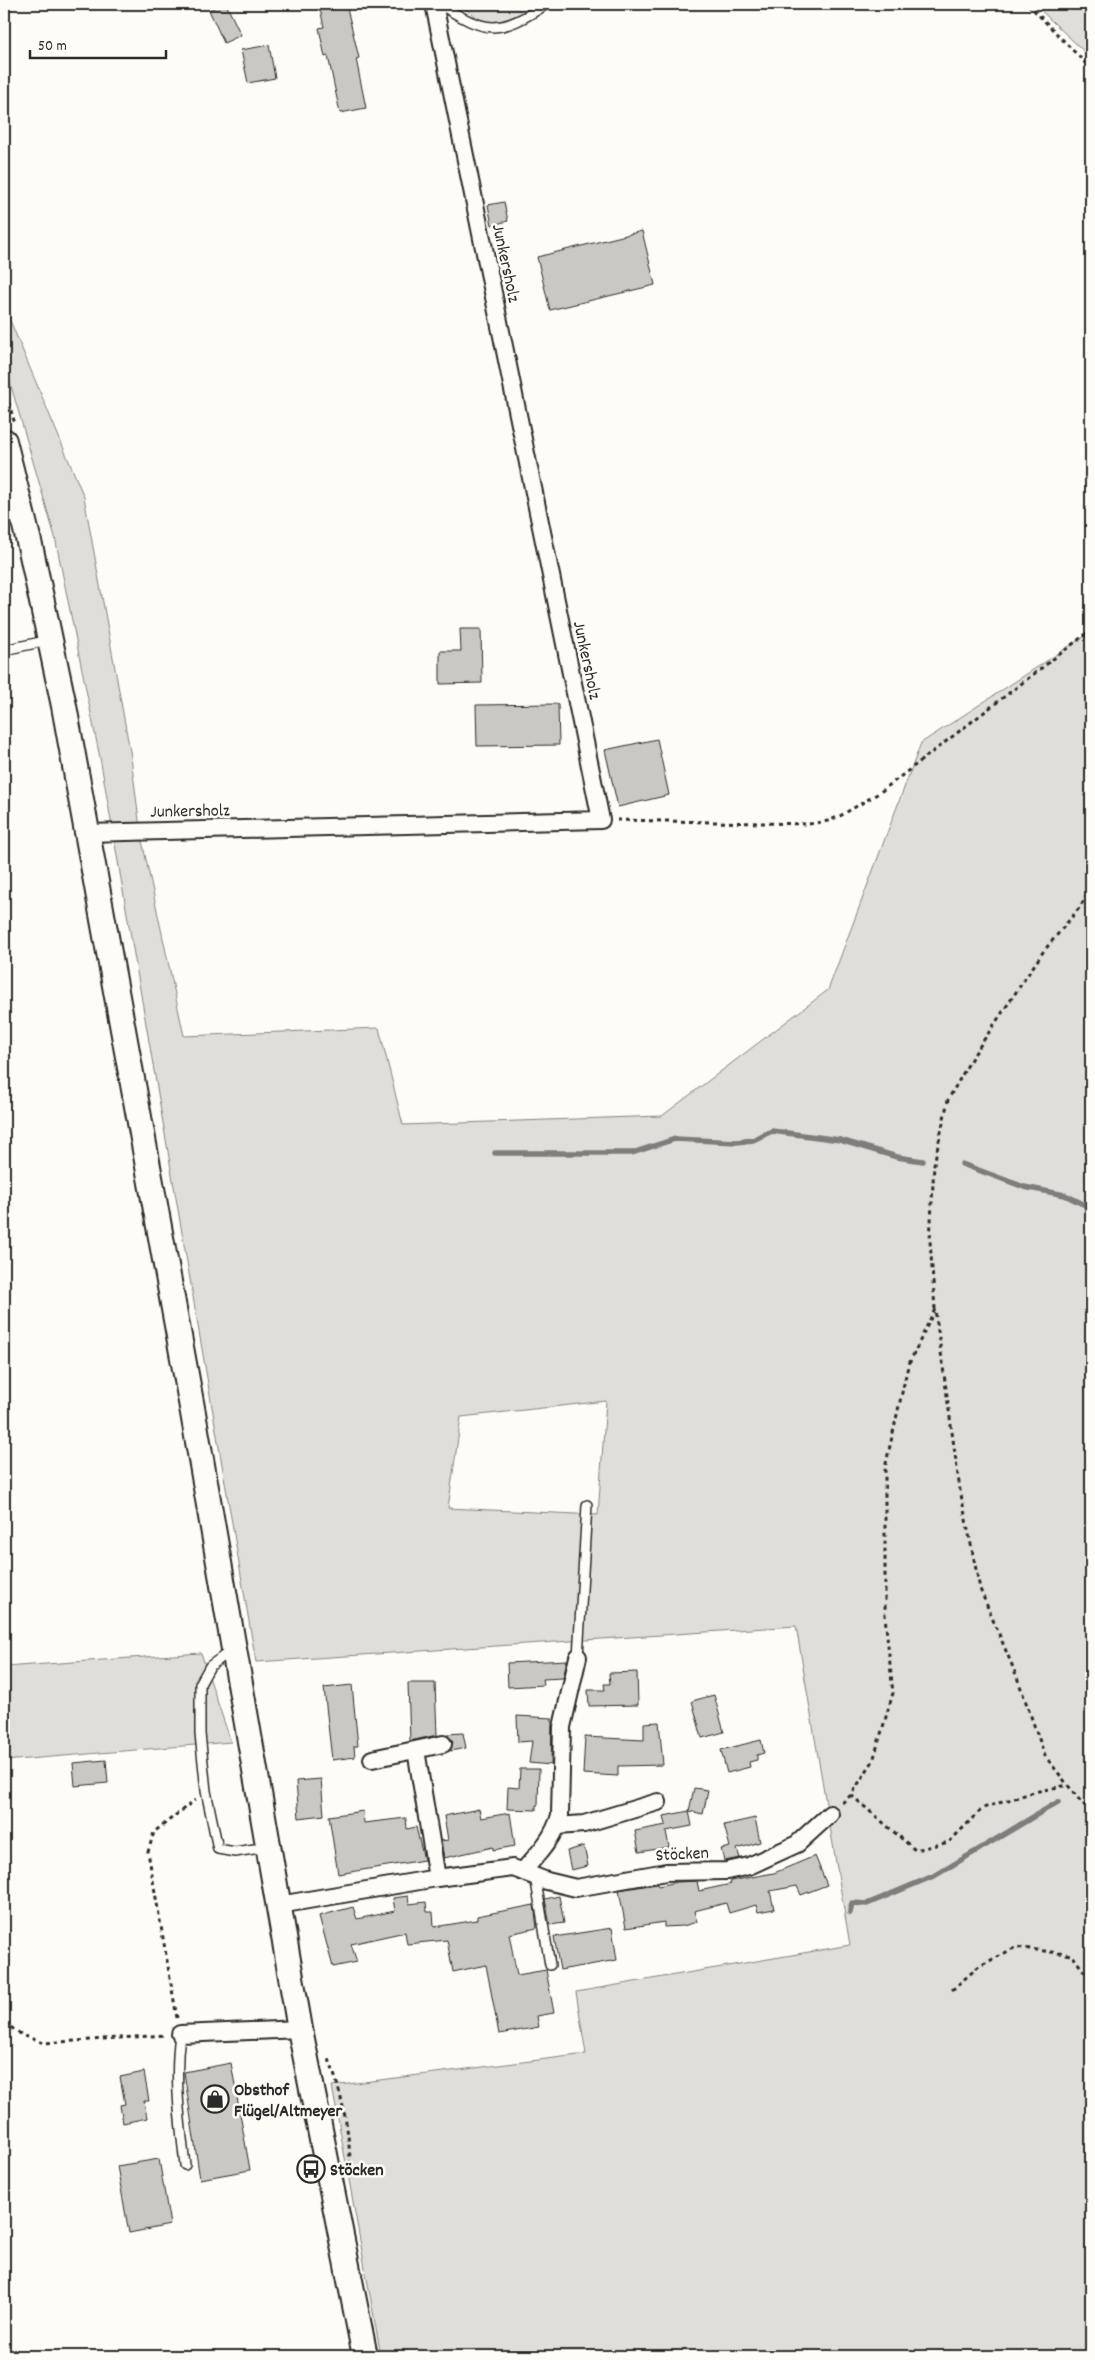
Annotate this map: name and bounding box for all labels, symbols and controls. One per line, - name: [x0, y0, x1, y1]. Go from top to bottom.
- scale bar: [30, 28, 166, 60]
- text: 50 m: [38, 36, 67, 58]
- street label: Junkersholz: [484, 222, 525, 305]
- street label: Junkersholz: [565, 619, 606, 702]
- street label: Junkersholz: [150, 799, 230, 826]
- street label: Stöcken: [655, 1842, 709, 1869]
- place label: Obsthof Flügel/Altmeyer: [234, 2079, 343, 2125]
- shop icon: Obsthof Flügel/Altmeyer: [200, 2084, 230, 2114]
- bus stop icon: Stöcken: [296, 2154, 326, 2184]
- place label: Stöcken: [330, 2159, 383, 2184]

